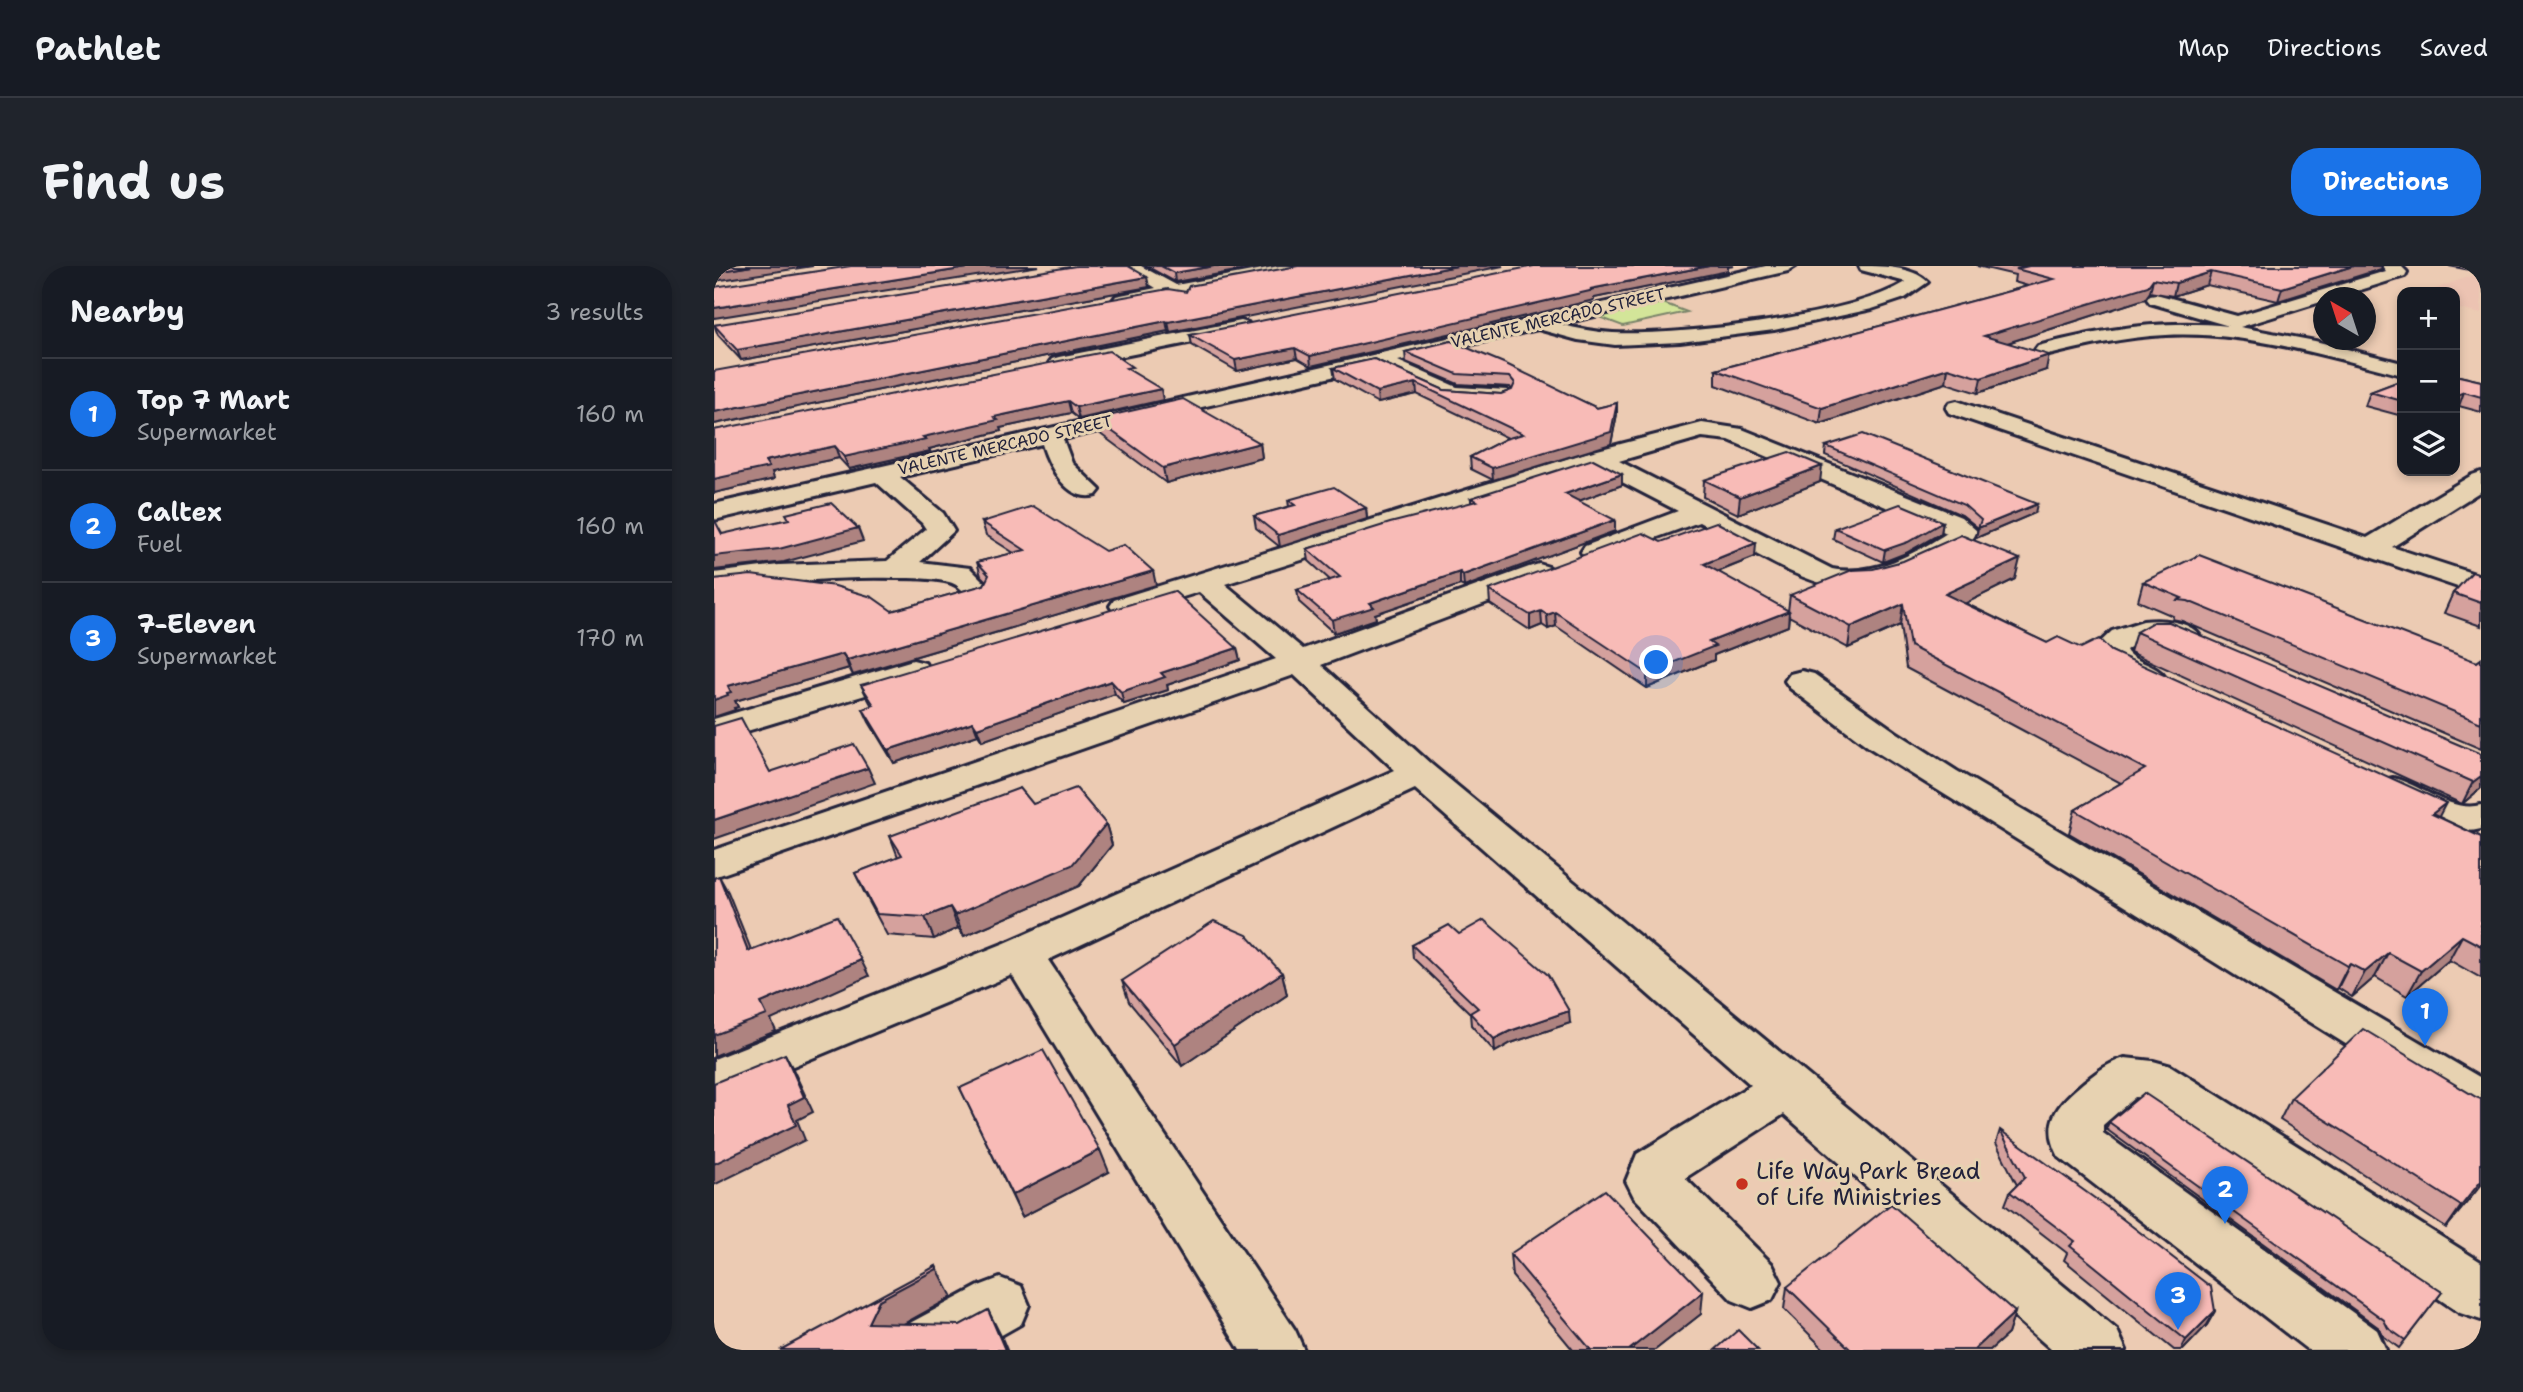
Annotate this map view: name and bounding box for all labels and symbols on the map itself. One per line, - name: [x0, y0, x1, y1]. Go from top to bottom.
- street label: VALENTE MERCADO STREET: [1449, 283, 1667, 353]
- north arrow: [2313, 287, 2376, 350]
- street label: VALENTE MERCADO STREET: [896, 410, 1114, 480]
- your location: [1639, 645, 1673, 679]
- pin: 1: [2402, 988, 2448, 1046]
- place label: Life Way Park Bread of Life Ministries: [1756, 1156, 1980, 1212]
- pin: 2: [2202, 1166, 2248, 1224]
- marker: Life Way Park Bread of Life Ministries: [1734, 1176, 1750, 1192]
- pin: 3: [2155, 1272, 2201, 1330]

